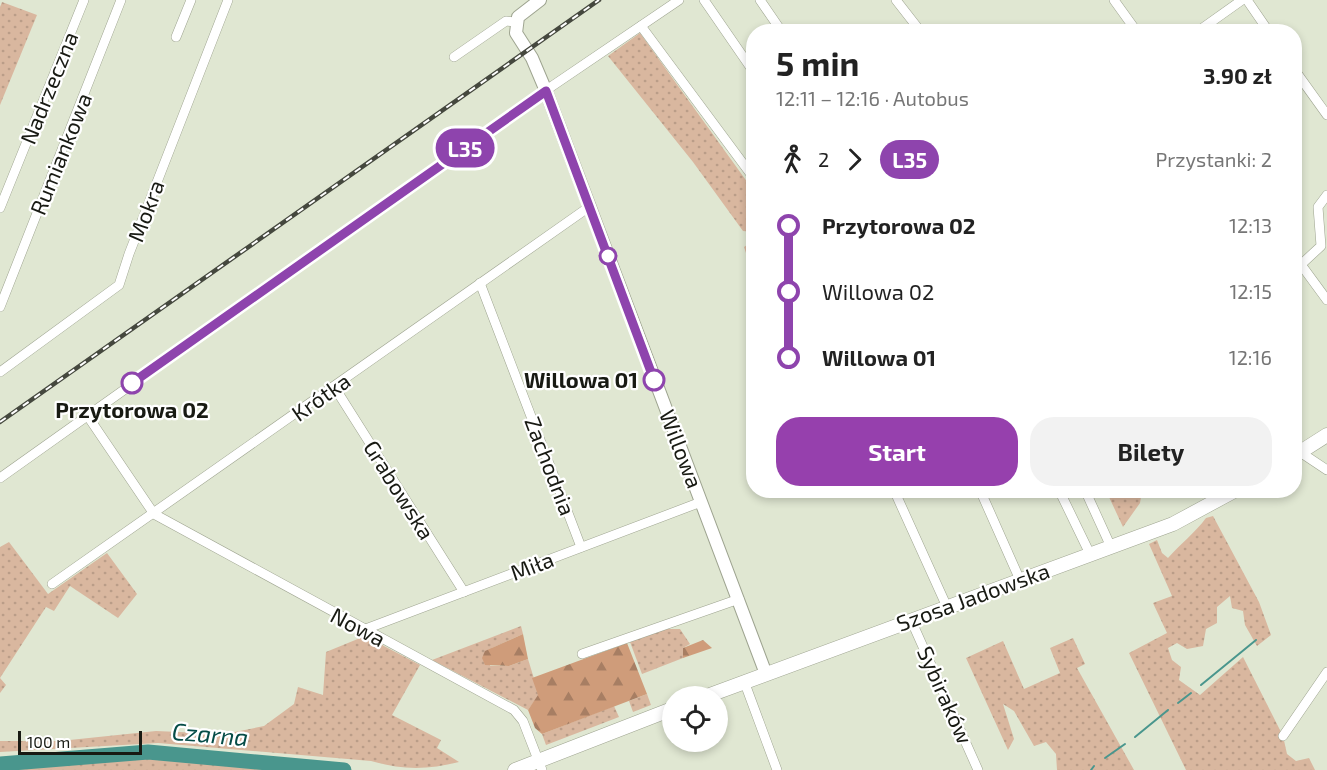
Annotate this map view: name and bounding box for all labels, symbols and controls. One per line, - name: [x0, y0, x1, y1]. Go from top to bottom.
- street label: Nadrzeczna: [14, 28, 82, 148]
- text: 5 min: [776, 43, 859, 83]
- text: 3.90 zł: [1203, 62, 1272, 88]
- text: 12:11 – 12:16 · Autobus: [776, 86, 969, 110]
- street label: Rumiankowa: [24, 89, 96, 218]
- line badge: L35: [430, 128, 500, 168]
- text: L35: [448, 136, 482, 161]
- icon: walk: [776, 143, 809, 176]
- icon: forward: [838, 143, 871, 176]
- text: 2: [818, 147, 829, 171]
- text: L35: [892, 147, 927, 172]
- text: Przystanki: 2: [1155, 147, 1272, 171]
- street label: Mokra: [121, 176, 169, 245]
- text: Przytorowa 02: [822, 212, 976, 238]
- text: 12:13: [1229, 213, 1272, 237]
- unlabelled marker: [599, 247, 617, 265]
- text: Willowa 02: [822, 278, 935, 304]
- text: 12:15: [1229, 279, 1272, 303]
- text: Willowa 01: [822, 344, 936, 370]
- text: 12:16: [1229, 345, 1272, 369]
- place label: Willowa 01: [524, 366, 638, 392]
- street label: Krótka: [286, 367, 355, 426]
- marker: Willowa 01: [643, 369, 665, 391]
- marker: Przytorowa 02: [121, 372, 143, 394]
- place label: Przytorowa 02: [55, 396, 209, 423]
- street label: Willowa: [655, 406, 709, 492]
- street label: Zachodnia: [520, 413, 582, 519]
- button: Start: [776, 417, 1018, 486]
- button: Bilety: [1030, 417, 1272, 486]
- street label: Grabowska: [359, 435, 441, 544]
- street label: Miła: [506, 545, 557, 585]
- street label: Szosa Jadowska: [893, 556, 1053, 636]
- street label: Nowa: [327, 601, 390, 651]
- street label: Sybiraków: [913, 642, 979, 747]
- map controls: [662, 686, 728, 752]
- button: locate: [662, 686, 728, 752]
- water label: Czarna: [171, 716, 250, 751]
- scale bar: [18, 728, 142, 756]
- text: 100 m: [27, 732, 70, 751]

